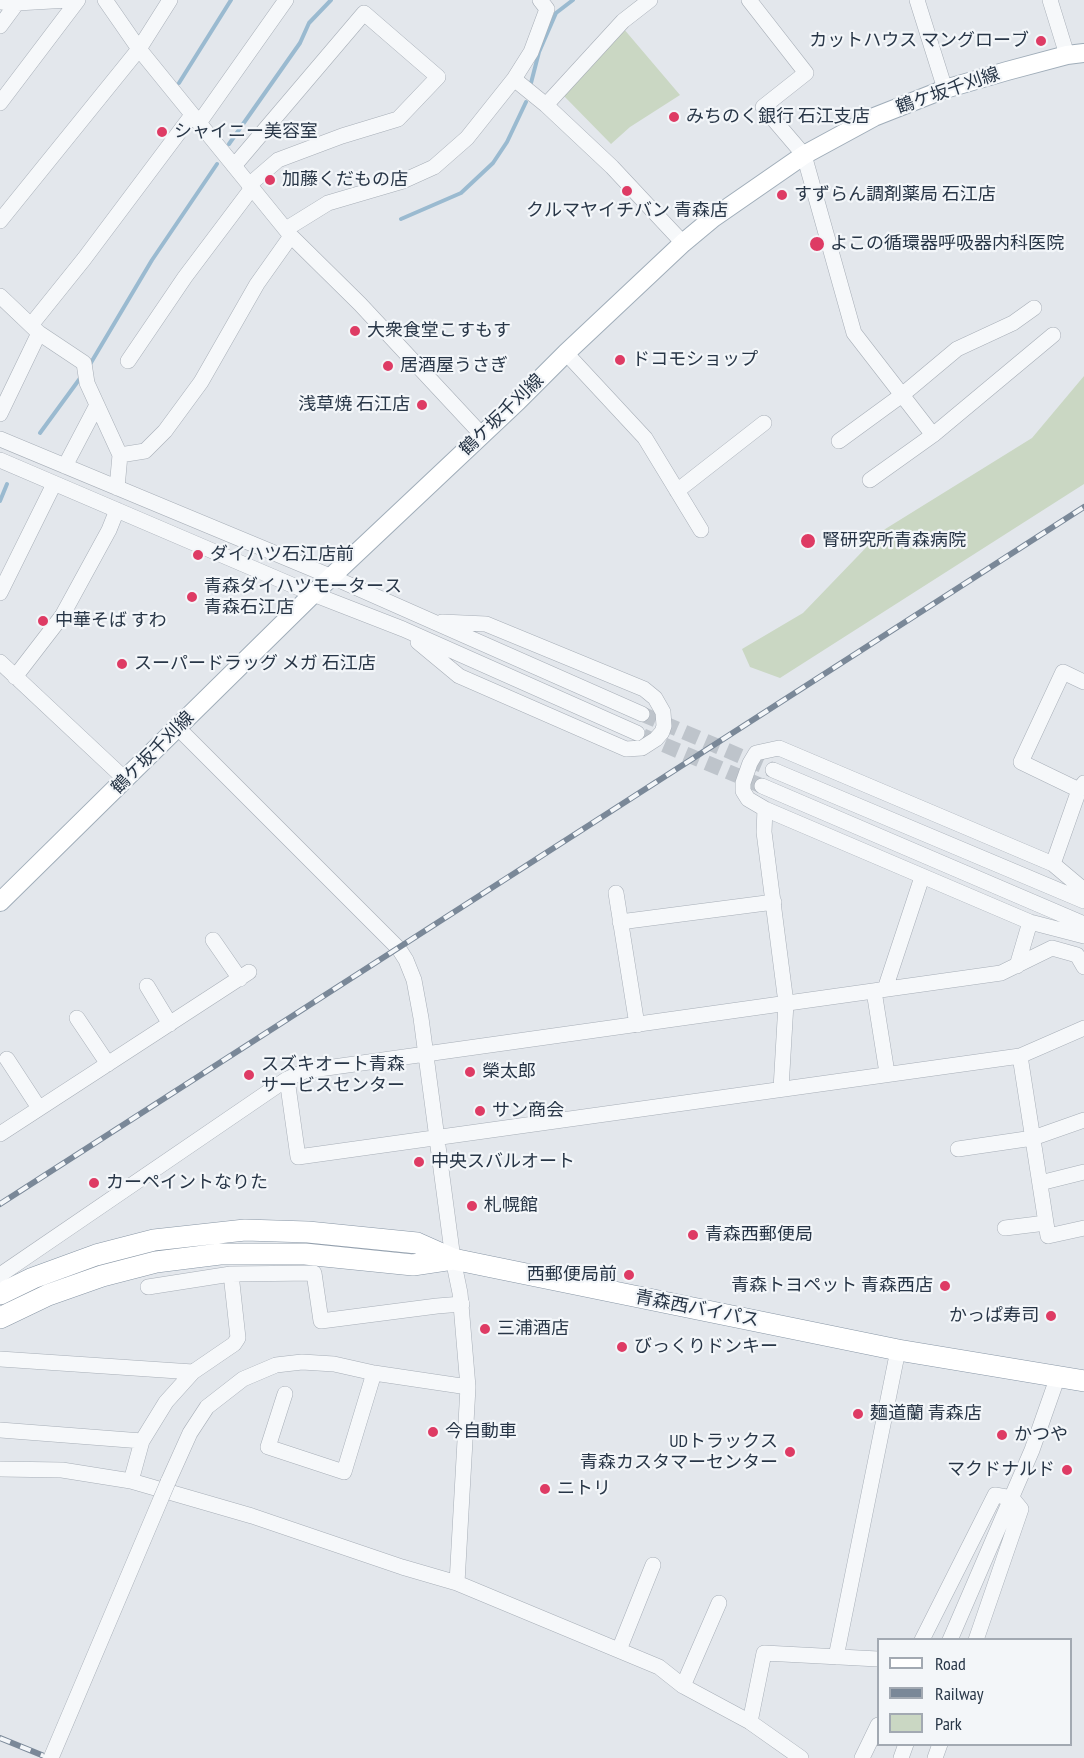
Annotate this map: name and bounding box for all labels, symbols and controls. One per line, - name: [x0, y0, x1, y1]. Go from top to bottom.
- place label: カットハウス マングローブ: [809, 30, 1029, 52]
- marker: カットハウス マングローブ: [1034, 34, 1048, 48]
- street label: 鶴ケ坂千刈線: [893, 63, 1003, 119]
- place label: みちのく銀行 石江支店: [686, 106, 870, 128]
- marker: みちのく銀行 石江支店: [667, 110, 681, 124]
- place label: シャイニー美容室: [174, 121, 318, 143]
- marker: シャイニー美容室: [155, 125, 169, 139]
- place label: 加藤くだもの店: [282, 169, 408, 191]
- marker: 加藤くだもの店: [263, 173, 277, 187]
- marker: クルマヤイチバン 青森店: [620, 184, 634, 198]
- place label: すずらん調剤薬局 石江店: [794, 184, 996, 206]
- marker: すずらん調剤薬局 石江店: [775, 188, 789, 202]
- place label: クルマヤイチバン 青森店: [526, 200, 728, 222]
- place label: よこの循環器呼吸器内科医院: [830, 233, 1064, 255]
- marker: よこの循環器呼吸器内科医院: [808, 235, 826, 253]
- place label: 大衆食堂こすもす: [367, 320, 511, 342]
- marker: 大衆食堂こすもす: [348, 324, 362, 338]
- place label: ドコモショップ: [632, 349, 758, 371]
- marker: ドコモショップ: [613, 353, 627, 367]
- place label: 居酒屋うさぎ: [400, 355, 508, 377]
- marker: 居酒屋うさぎ: [381, 359, 395, 373]
- street label: 鶴ケ坂千刈線: [456, 370, 548, 460]
- place label: 浅草焼 石江店: [298, 394, 410, 416]
- marker: 浅草焼 石江店: [415, 398, 429, 412]
- place label: 腎研究所青森病院: [822, 530, 966, 552]
- marker: 腎研究所青森病院: [799, 532, 817, 550]
- place label: ダイハツ石江店前: [210, 544, 354, 566]
- marker: ダイハツ石江店前: [191, 548, 205, 562]
- place label: 青森ダイハツモータース 青森石江店: [204, 576, 402, 618]
- marker: 青森ダイハツモータース 青森石江店: [185, 590, 199, 604]
- place label: 中華そば すわ: [55, 610, 167, 632]
- marker: 中華そば すわ: [36, 614, 50, 628]
- place label: スーパードラッグ メガ 石江店: [134, 653, 376, 675]
- marker: スーパードラッグ メガ 石江店: [115, 657, 129, 671]
- street label: 鶴ケ坂千刈線: [107, 707, 199, 799]
- place label: スズキオート青森 サービスセンター: [261, 1054, 405, 1096]
- place label: 榮太郎: [482, 1061, 536, 1083]
- marker: 榮太郎: [463, 1065, 477, 1079]
- marker: スズキオート青森 サービスセンター: [242, 1068, 256, 1082]
- place label: サン商会: [492, 1100, 564, 1122]
- marker: サン商会: [473, 1104, 487, 1118]
- place label: 中央スバルオート: [431, 1151, 575, 1173]
- marker: 中央スバルオート: [412, 1155, 426, 1169]
- place label: カーペイントなりた: [106, 1172, 268, 1194]
- marker: カーペイントなりた: [87, 1176, 101, 1190]
- place label: 札幌館: [484, 1195, 538, 1217]
- marker: 札幌館: [465, 1199, 479, 1213]
- place label: 青森西郵便局: [705, 1224, 813, 1246]
- marker: 青森西郵便局: [686, 1228, 700, 1242]
- place label: 西郵便局前: [527, 1264, 617, 1286]
- marker: 西郵便局前: [622, 1268, 636, 1282]
- place label: 青森トヨペット 青森西店: [731, 1275, 933, 1297]
- marker: 青森トヨペット 青森西店: [938, 1279, 952, 1293]
- street label: 青森西バイパス: [633, 1286, 761, 1332]
- place label: かっぱ寿司: [949, 1305, 1039, 1327]
- marker: かっぱ寿司: [1044, 1309, 1058, 1323]
- place label: 三浦酒店: [497, 1318, 569, 1340]
- marker: 三浦酒店: [478, 1322, 492, 1336]
- place label: びっくりドンキー: [634, 1336, 778, 1358]
- marker: びっくりドンキー: [615, 1340, 629, 1354]
- place label: 麺道蘭 青森店: [870, 1403, 982, 1425]
- marker: 麺道蘭 青森店: [851, 1407, 865, 1421]
- place label: 今自動車: [445, 1421, 517, 1443]
- place label: かつや: [1014, 1424, 1068, 1446]
- marker: 今自動車: [426, 1425, 440, 1439]
- marker: かつや: [995, 1428, 1009, 1442]
- place label: UDトラックス 青森カスタマーセンター: [580, 1431, 778, 1474]
- marker: UDトラックス 青森カスタマーセンター: [783, 1445, 797, 1459]
- place label: マクドナルド: [947, 1459, 1055, 1481]
- marker: マクドナルド: [1060, 1463, 1074, 1477]
- place label: ニトリ: [557, 1478, 611, 1500]
- marker: ニトリ: [538, 1482, 552, 1496]
- legend: [877, 1638, 1072, 1746]
- text: Road: [935, 1652, 966, 1675]
- text: Railway: [935, 1682, 984, 1705]
- text: Park: [935, 1712, 962, 1735]

